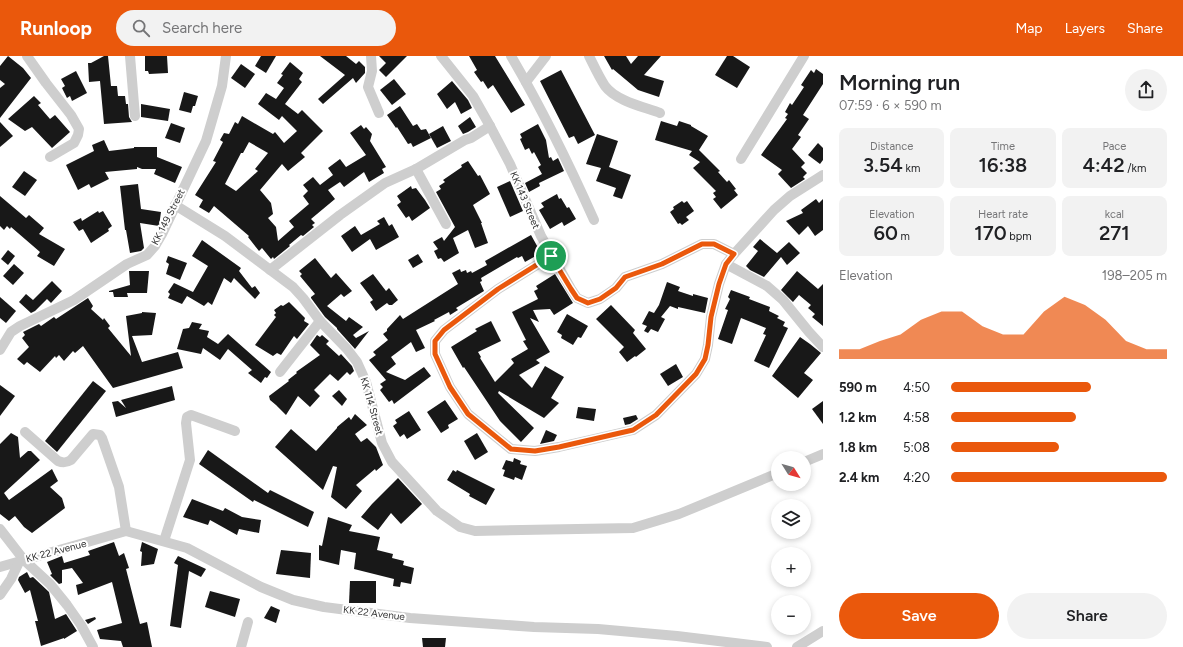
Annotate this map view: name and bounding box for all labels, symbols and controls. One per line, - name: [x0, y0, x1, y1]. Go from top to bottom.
- search box: [116, 10, 396, 46]
- text: Runloop: [20, 17, 92, 40]
- icon: search: [130, 17, 152, 39]
- text: Search here: [162, 19, 242, 37]
- text: Map: [1015, 20, 1043, 37]
- text: Layers: [1065, 20, 1105, 37]
- text: Share: [1127, 20, 1163, 37]
- text: Morning run: [839, 69, 960, 96]
- button: share: [1125, 69, 1167, 111]
- text: 07:59 · 6 × 590 m: [839, 98, 941, 113]
- text: Distance: [870, 140, 913, 153]
- text: Time: [991, 140, 1015, 153]
- text: Pace: [1102, 140, 1126, 153]
- text: 3.54: [863, 153, 903, 177]
- text: 16:38: [979, 153, 1027, 177]
- text: 4:42: [1082, 153, 1125, 177]
- text: km: [903, 162, 920, 175]
- text: /km: [1125, 162, 1146, 175]
- street label: KK 143 Street: [507, 169, 543, 231]
- street label: KK 149 Street: [148, 187, 188, 247]
- text: Elevation: [869, 208, 914, 221]
- text: Heart rate: [978, 208, 1028, 221]
- text: kcal: [1105, 208, 1124, 221]
- text: 60: [873, 221, 898, 245]
- text: 170: [974, 221, 1007, 245]
- text: 271: [1099, 221, 1130, 245]
- text: m: [898, 230, 910, 243]
- text: bpm: [1007, 230, 1032, 243]
- pin: [534, 239, 568, 273]
- icon: arrive: [540, 245, 562, 267]
- text: Elevation: [839, 268, 892, 283]
- text: 198–205 m: [1102, 268, 1167, 283]
- street label: KK 114 Street: [358, 376, 387, 437]
- text: 590 m: [839, 380, 877, 395]
- text: 4:50: [903, 380, 930, 395]
- text: 1.2 km: [839, 410, 877, 425]
- text: 4:58: [903, 410, 930, 425]
- text: 1.8 km: [839, 440, 877, 455]
- text: 5:08: [903, 440, 930, 455]
- north arrow: [771, 451, 811, 491]
- map controls: [771, 451, 811, 635]
- text: 2.4 km: [839, 470, 879, 485]
- text: 4:20: [903, 470, 930, 485]
- button: layers: [771, 499, 811, 539]
- street label: KK 22 Avenue: [24, 537, 88, 565]
- button: +: [771, 547, 811, 587]
- button: Save: [839, 593, 999, 639]
- button: Share: [1007, 593, 1167, 639]
- button: −: [771, 595, 811, 635]
- street label: KK 22 Avenue: [342, 603, 406, 623]

